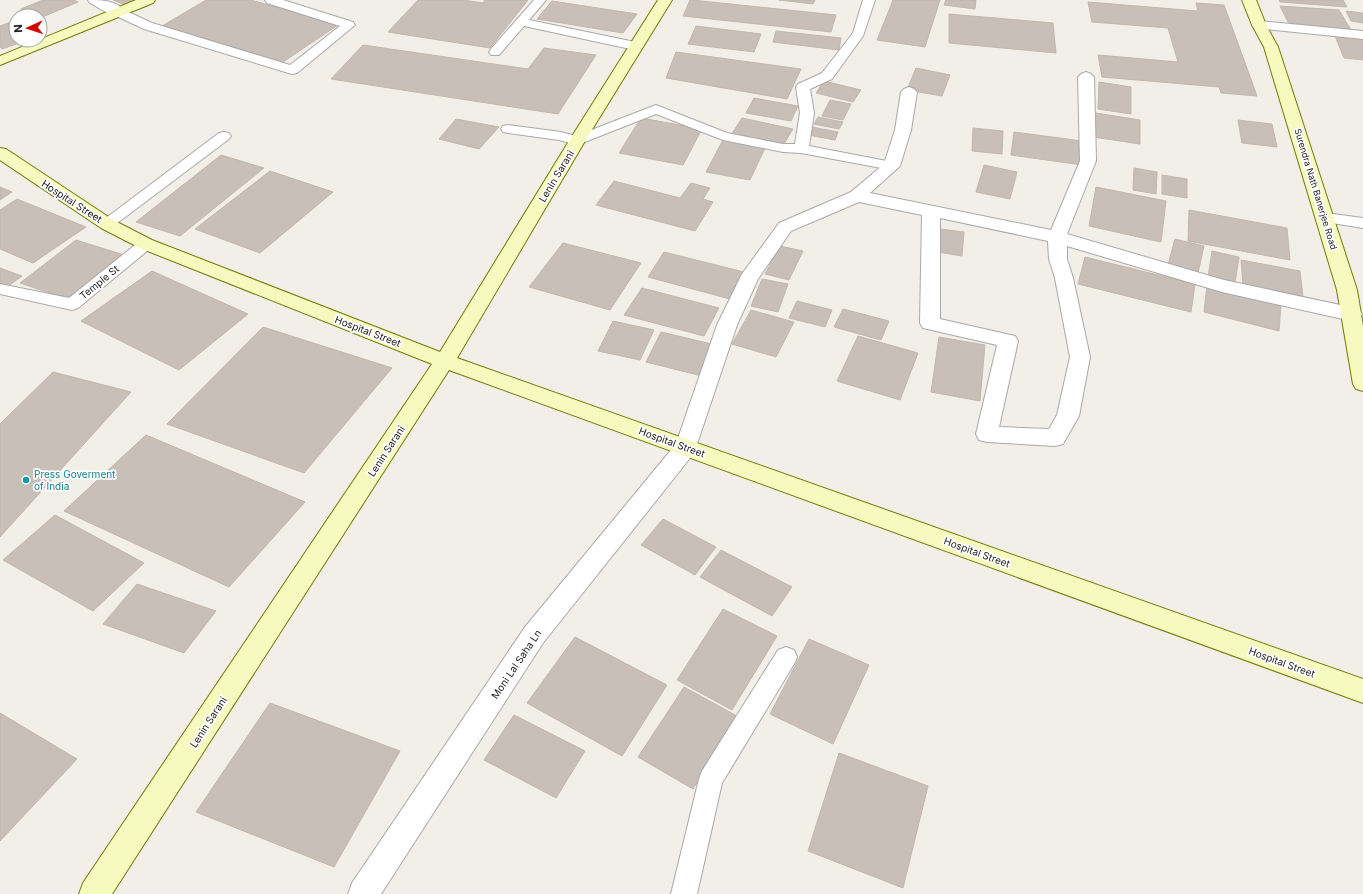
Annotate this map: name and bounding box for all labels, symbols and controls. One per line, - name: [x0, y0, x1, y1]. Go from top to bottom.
- north arrow: [8, 8, 48, 48]
- text: N: [11, 24, 25, 33]
- street label: Surendra Nath Banerjee Road: [1292, 127, 1340, 251]
- street label: Lenin Sarani: [536, 148, 576, 204]
- street label: Hospital Street: [40, 177, 105, 225]
- street label: Temple St: [77, 262, 122, 301]
- street label: Hospital Street: [333, 313, 403, 349]
- street label: Lenin Sarani: [365, 423, 407, 479]
- street label: Hospital Street: [637, 424, 707, 460]
- place label: Press Goverment of India: [34, 468, 116, 492]
- marker: Press Goverment of India: [21, 475, 31, 485]
- street label: Hospital Street: [942, 534, 1012, 570]
- street label: Moni Lal Saha Ln: [488, 627, 544, 701]
- street label: Hospital Street: [1247, 644, 1317, 680]
- street label: Lenin Sarani: [187, 694, 229, 750]

